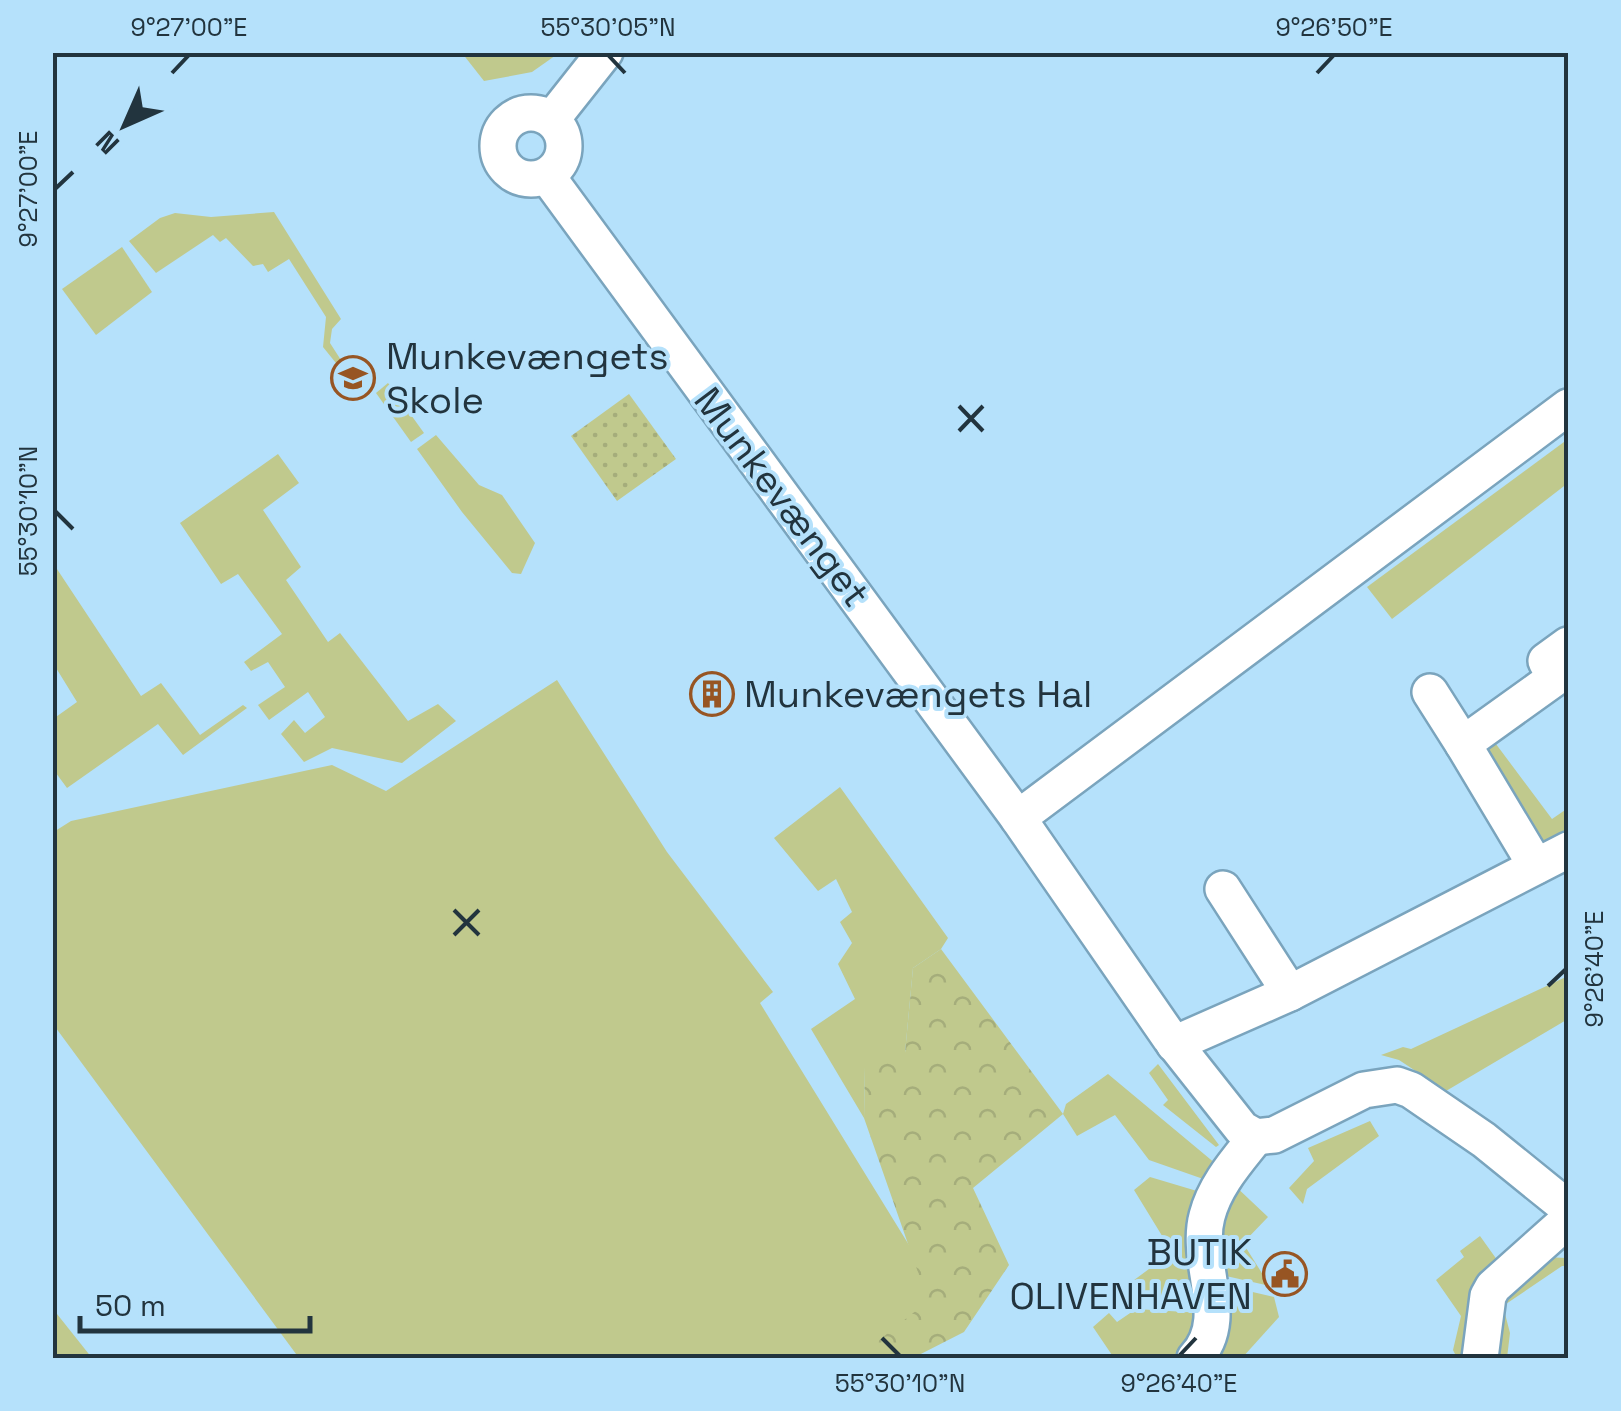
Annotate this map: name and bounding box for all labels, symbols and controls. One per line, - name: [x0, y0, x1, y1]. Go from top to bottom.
- text: 9°27'00"E: [131, 11, 247, 43]
- text: 55°30'05"N: [540, 11, 676, 43]
- text: 9°26'50"E: [1275, 11, 1393, 43]
- north arrow: [75, 75, 175, 175]
- text: N: [88, 123, 127, 162]
- text: 9°27'00"E: [12, 131, 44, 247]
- place label: Munkevængets Skole: [386, 332, 669, 424]
- school or university icon: Munkevængets Skole: [330, 355, 376, 401]
- street label: Munkevænget: [684, 378, 880, 616]
- text: 55°30'10"N: [12, 446, 44, 576]
- place label: Munkevængets Hal: [744, 670, 1092, 718]
- building icon: Munkevængets Hal: [689, 671, 735, 717]
- text: 9°26'40"E: [1578, 911, 1610, 1027]
- place label: BUTIK OLIVENHAVEN: [1009, 1228, 1252, 1320]
- public building icon: BUTIK OLIVENHAVEN: [1262, 1251, 1308, 1297]
- scale bar: [80, 1271, 310, 1333]
- text: 50 m: [95, 1286, 166, 1325]
- text: 55°30'10"N: [835, 1367, 965, 1399]
- text: 9°26'40"E: [1121, 1367, 1237, 1399]

